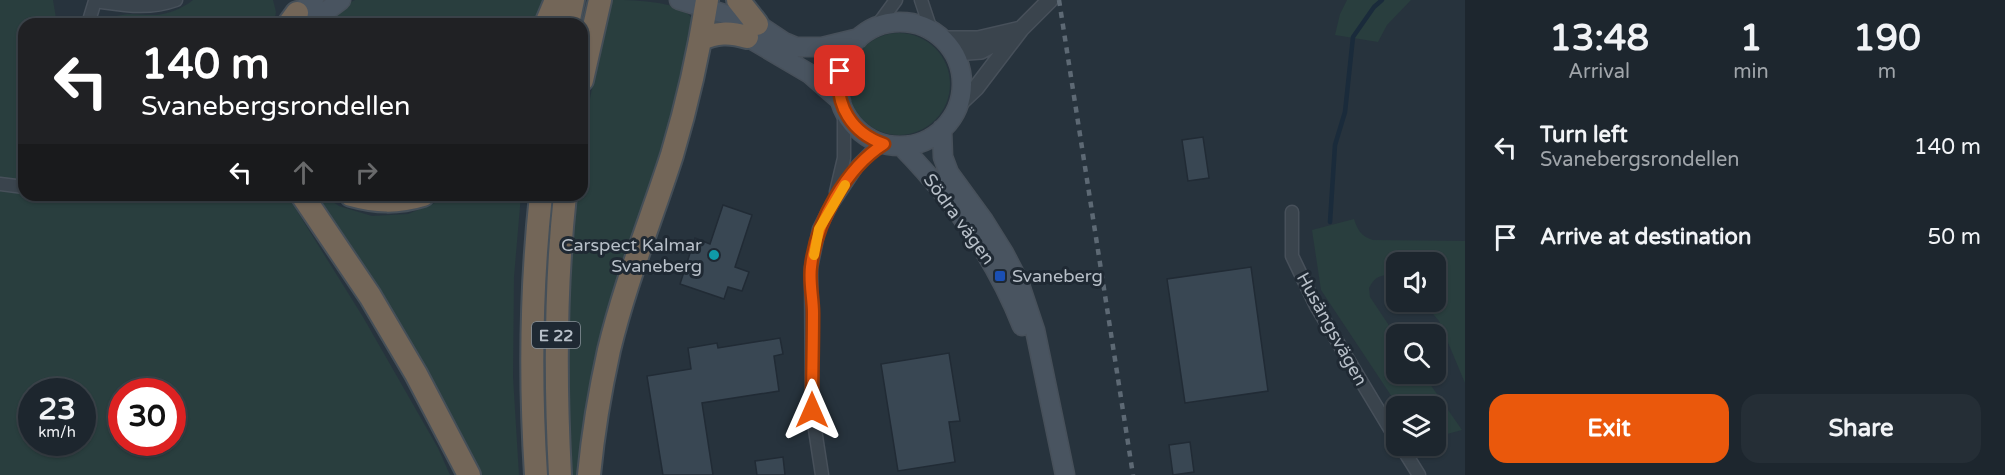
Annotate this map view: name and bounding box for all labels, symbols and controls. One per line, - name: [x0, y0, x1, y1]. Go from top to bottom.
- text: 13:48: [1549, 17, 1649, 60]
- text: 1: [1740, 17, 1762, 60]
- text: 190: [1853, 17, 1921, 60]
- text: 140 m: [141, 39, 270, 90]
- icon: left: [42, 42, 120, 120]
- pin: [814, 45, 865, 96]
- icon: arrive: [823, 54, 856, 87]
- text: Arrival: [1568, 60, 1630, 84]
- text: min: [1733, 60, 1769, 84]
- text: m: [1878, 60, 1896, 84]
- text: Svanebergsrondellen: [141, 90, 410, 123]
- text: Turn left: [1540, 122, 1628, 148]
- icon: left: [1489, 131, 1522, 164]
- text: 140 m: [1914, 134, 1981, 160]
- text: Svanebergsrondellen: [1540, 148, 1740, 172]
- icon: left: [224, 156, 257, 189]
- icon: ahead: [287, 156, 320, 189]
- icon: right: [350, 156, 383, 189]
- street label: Södra vägen: [919, 169, 999, 269]
- icon: arrive: [1489, 221, 1522, 254]
- text: Arrive at destination: [1540, 224, 1751, 250]
- text: 50 m: [1927, 224, 1981, 250]
- place label: Carspect Kalmar Svaneberg: [561, 234, 702, 277]
- marker: Carspect Kalmar Svaneberg: [707, 248, 721, 262]
- map controls: [1386, 252, 1446, 456]
- button: sound: [1386, 252, 1446, 312]
- place label: Svaneberg: [1012, 265, 1103, 287]
- marker: Svaneberg: [993, 269, 1007, 283]
- street label: Husängsvägen: [1292, 269, 1372, 389]
- road number: E 22: [532, 322, 580, 348]
- button: search: [1386, 324, 1446, 384]
- speed limit sign: 30: [108, 378, 186, 456]
- position arrow: [780, 378, 844, 442]
- text: 23: [38, 391, 76, 428]
- button: Exit: [1489, 394, 1729, 463]
- button: Share: [1741, 394, 1981, 463]
- button: layers: [1386, 396, 1446, 456]
- text: km/h: [38, 423, 76, 441]

